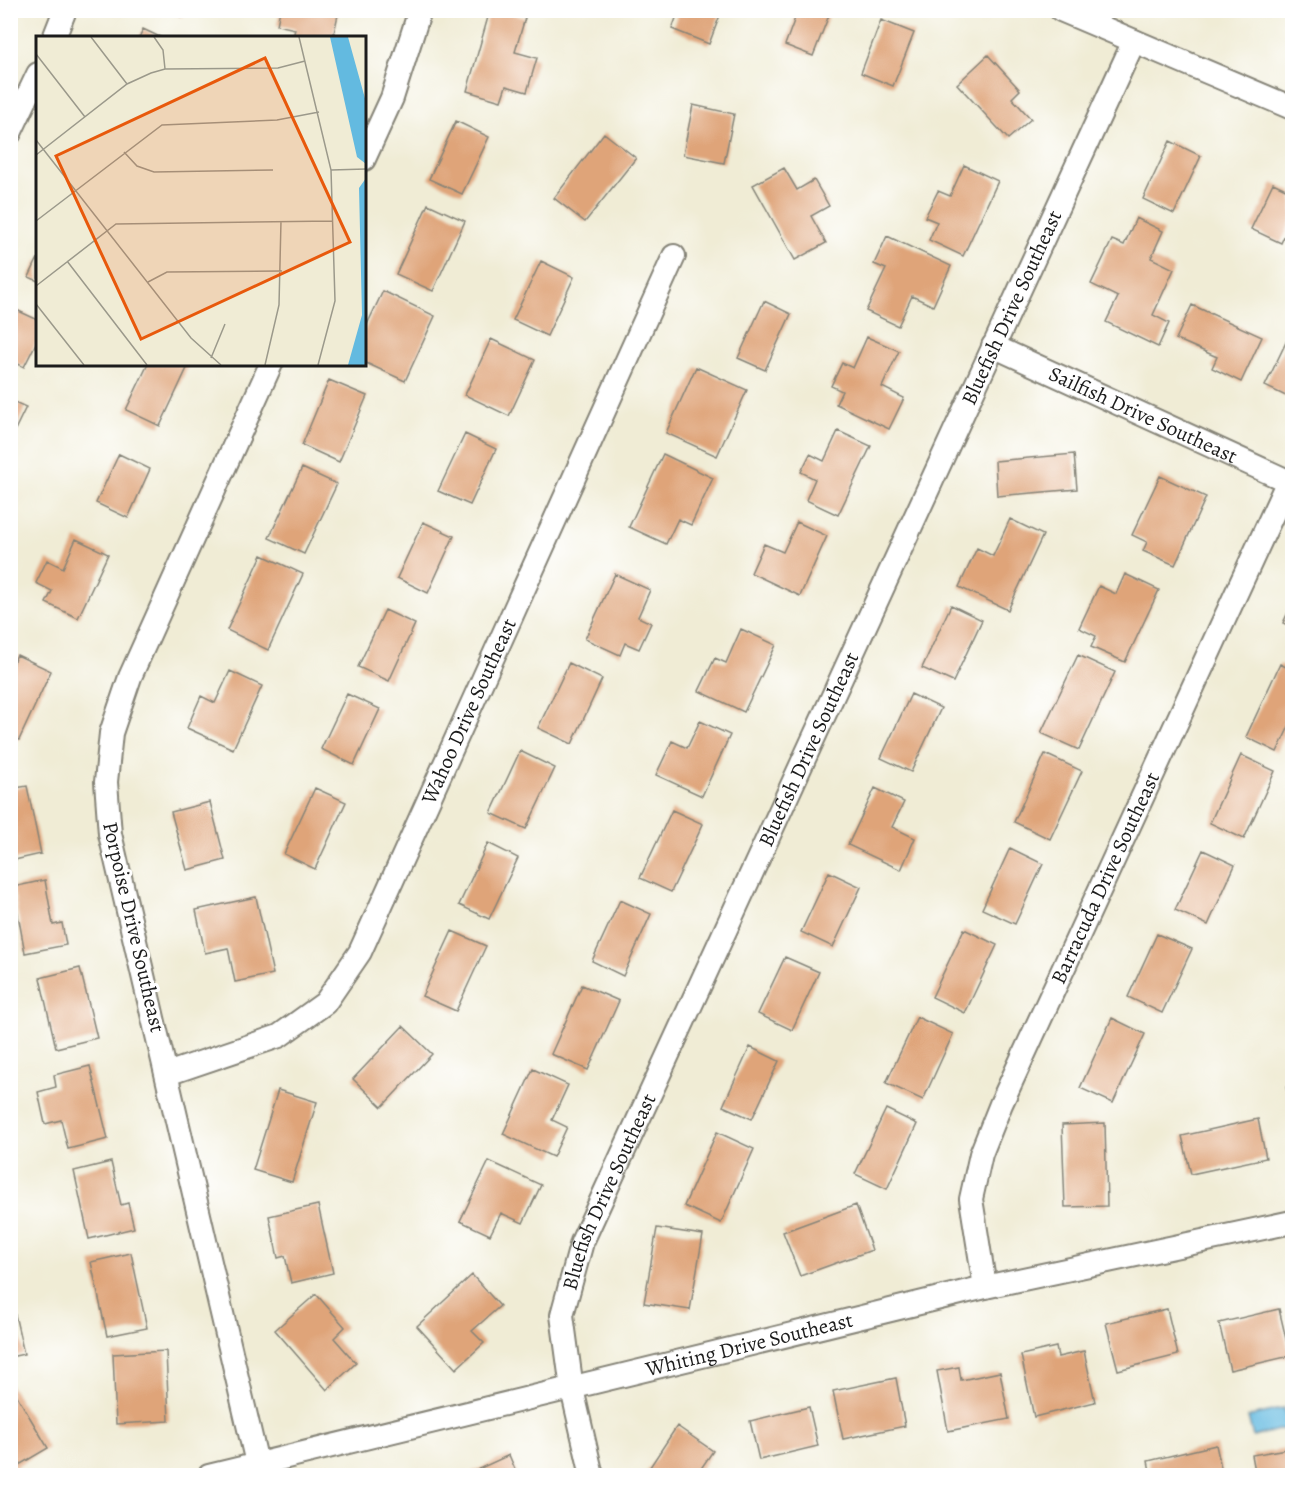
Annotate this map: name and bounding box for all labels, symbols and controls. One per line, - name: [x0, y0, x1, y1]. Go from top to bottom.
- inset map: [36, 36, 366, 366]
- street label: Bluefish Drive Southeast: [955, 206, 1068, 409]
- street label: Sailfish Drive Southeast: [1044, 359, 1242, 470]
- street label: Wahoo Drive Southeast: [414, 614, 523, 809]
- street label: Bluefish Drive Southeast: [752, 647, 865, 851]
- street label: Barracuda Drive Southeast: [1044, 767, 1166, 988]
- street label: Porpoise Drive Southeast: [96, 819, 172, 1035]
- street label: Bluefish Drive Southeast: [555, 1089, 662, 1293]
- street label: Whiting Drive Southeast: [642, 1306, 856, 1383]

